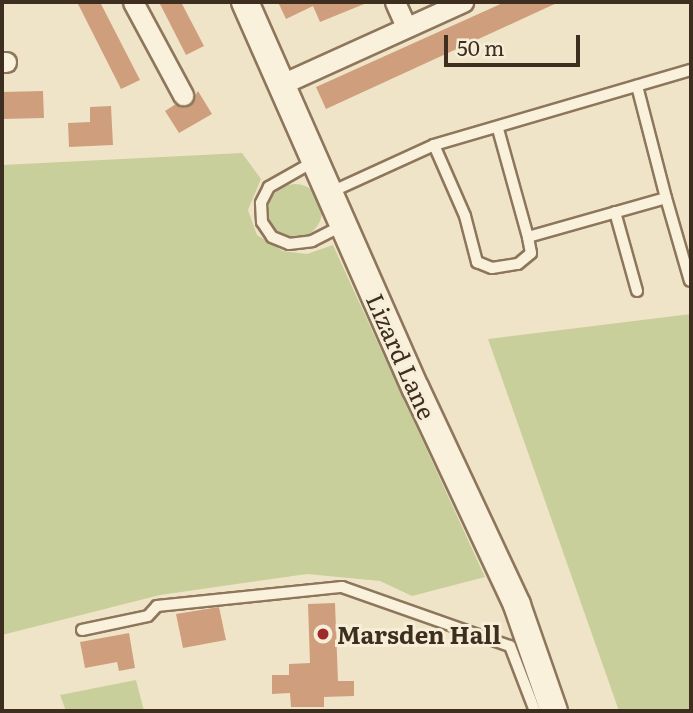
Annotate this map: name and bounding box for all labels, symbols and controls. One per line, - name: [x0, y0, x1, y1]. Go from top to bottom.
- scale bar: [448, 21, 584, 65]
- text: 50 m: [457, 31, 504, 62]
- street label: Lizard Lane: [362, 289, 442, 423]
- place label: Marsden Hall: [337, 620, 501, 648]
- marker: Marsden Hall: [315, 626, 331, 642]

